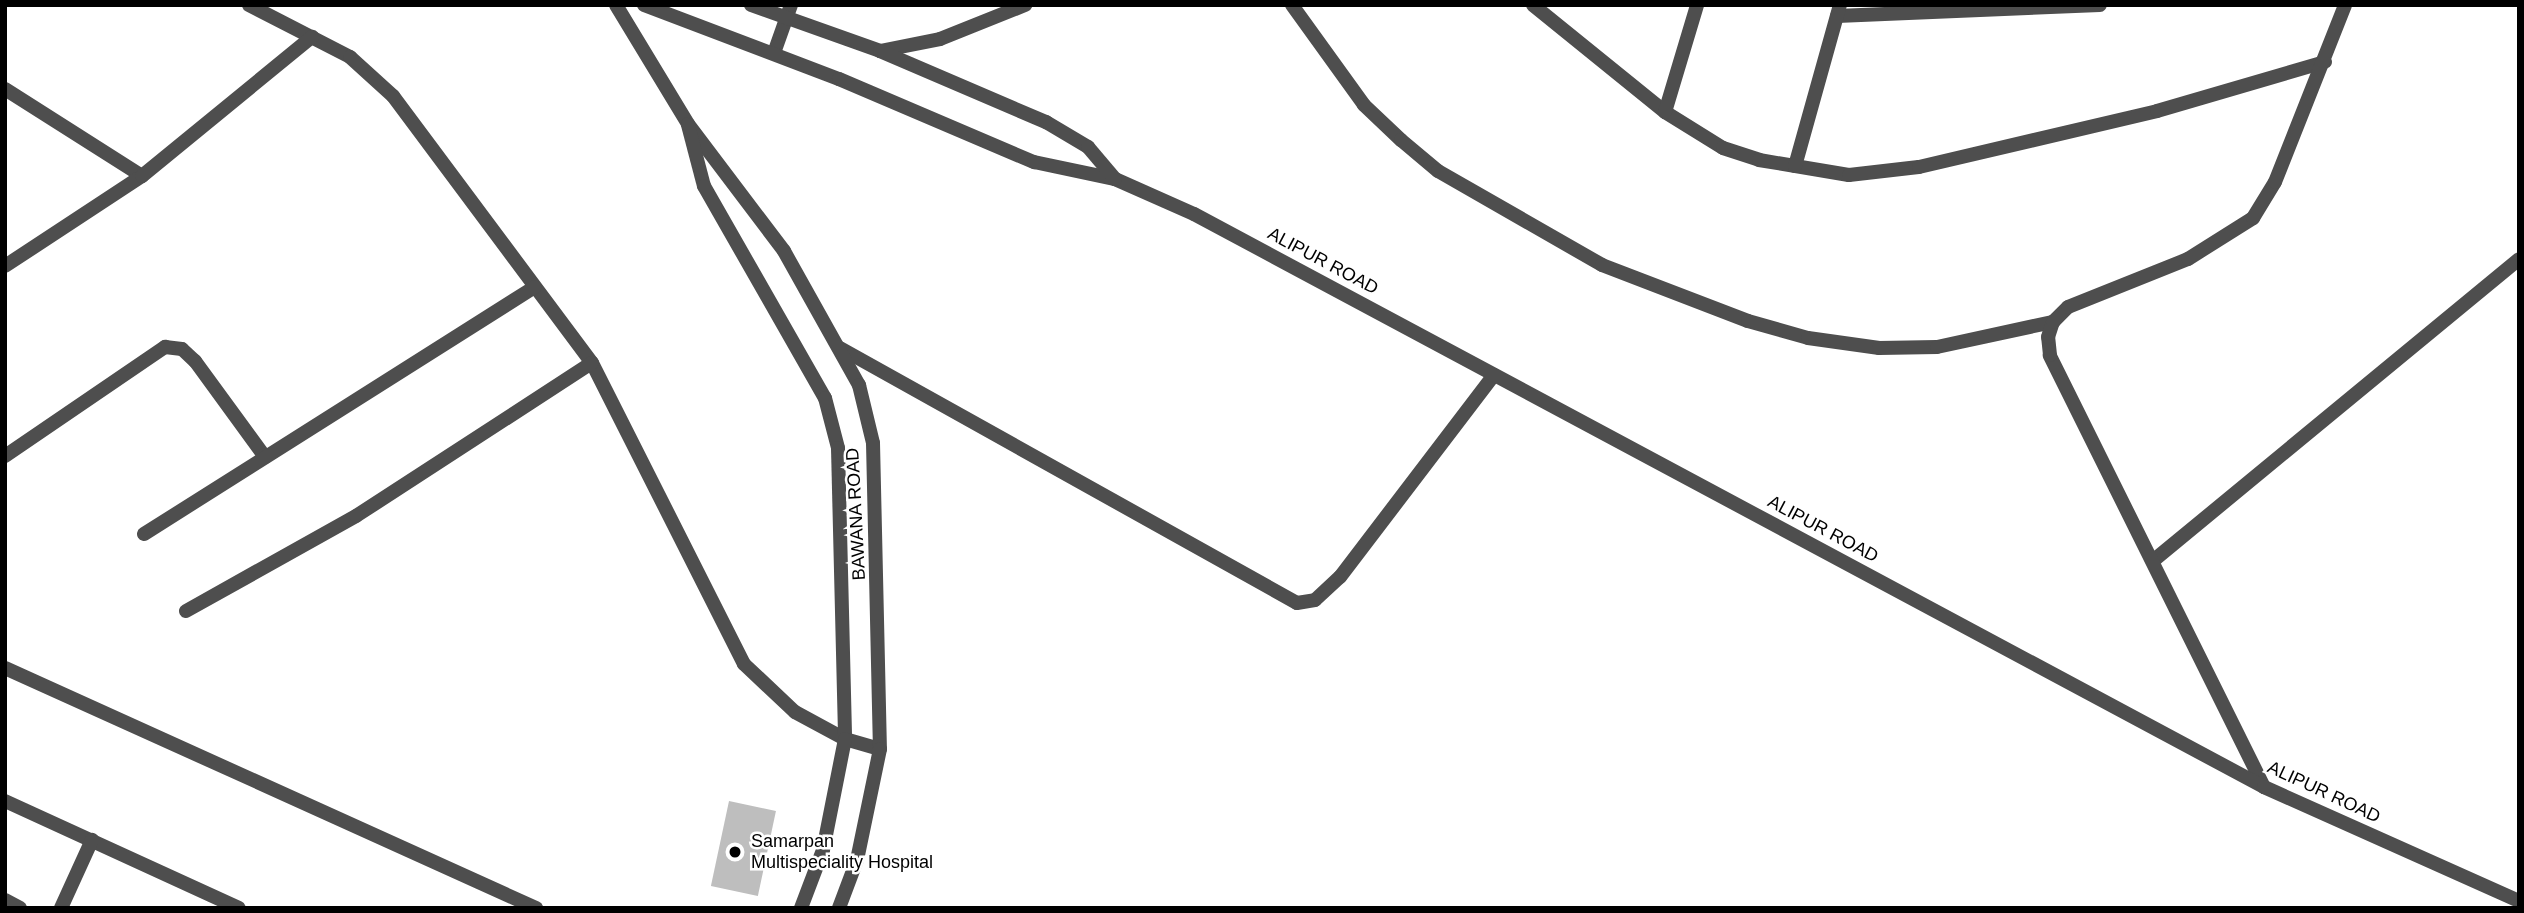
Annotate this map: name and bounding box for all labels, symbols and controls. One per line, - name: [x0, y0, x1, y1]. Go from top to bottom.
- street label: ALIPUR ROAD: [1264, 223, 1382, 299]
- street label: BAWANA ROAD: [842, 447, 870, 581]
- street label: ALIPUR ROAD: [1764, 491, 1882, 567]
- street label: ALIPUR ROAD: [2264, 756, 2384, 828]
- place label: Samarpan Multispeciality Hospital: [751, 831, 933, 874]
- marker: Samarpan Multispeciality Hospital: [725, 842, 745, 862]

